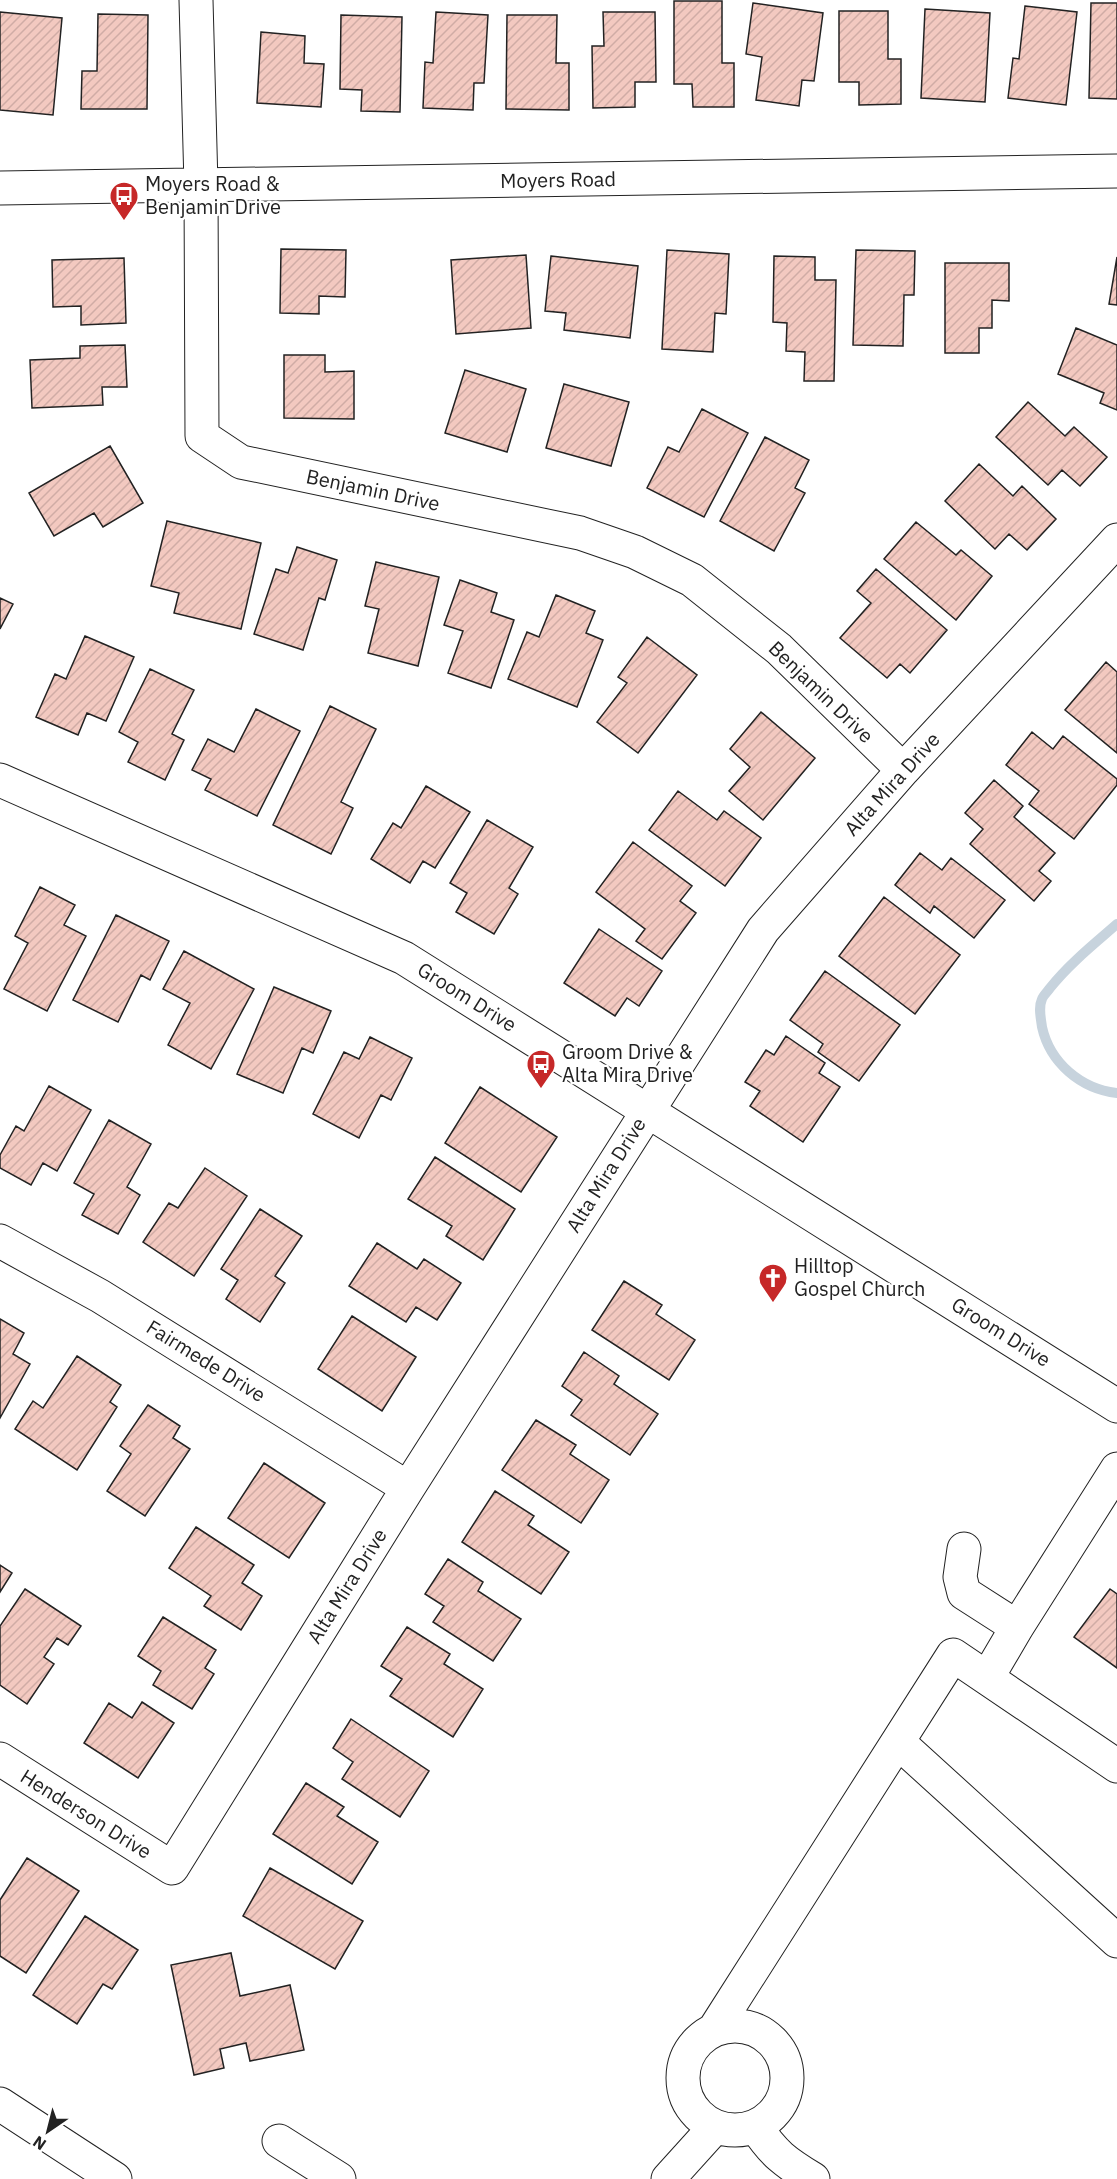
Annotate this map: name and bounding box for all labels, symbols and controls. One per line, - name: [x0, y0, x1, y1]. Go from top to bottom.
- street label: Moyers Road: [500, 165, 616, 194]
- place label: Moyers Road & Benjamin Drive: [145, 170, 281, 220]
- bus stop icon: Moyers Road & Benjamin Drive: [108, 180, 140, 222]
- street label: Benjamin Drive: [304, 462, 442, 517]
- street label: Benjamin Drive: [763, 635, 880, 749]
- street label: Alta Mira Drive: [838, 726, 945, 841]
- street label: Groom Drive: [413, 955, 522, 1038]
- place label: Groom Drive & Alta Mira Drive: [562, 1038, 693, 1088]
- bus stop icon: Groom Drive & Alta Mira Drive: [525, 1048, 557, 1090]
- street label: Alta Mira Drive: [559, 1112, 652, 1237]
- place label: Hilltop Gospel Church: [794, 1252, 925, 1302]
- church icon: Hilltop Gospel Church: [757, 1262, 789, 1304]
- street label: Groom Drive: [947, 1290, 1056, 1373]
- street label: Fairmede Drive: [142, 1313, 271, 1408]
- street label: Alta Mira Drive: [300, 1523, 393, 1648]
- street label: Henderson Drive: [16, 1762, 157, 1865]
- north arrow: [18, 2101, 78, 2161]
- text: N: [29, 2132, 50, 2155]

